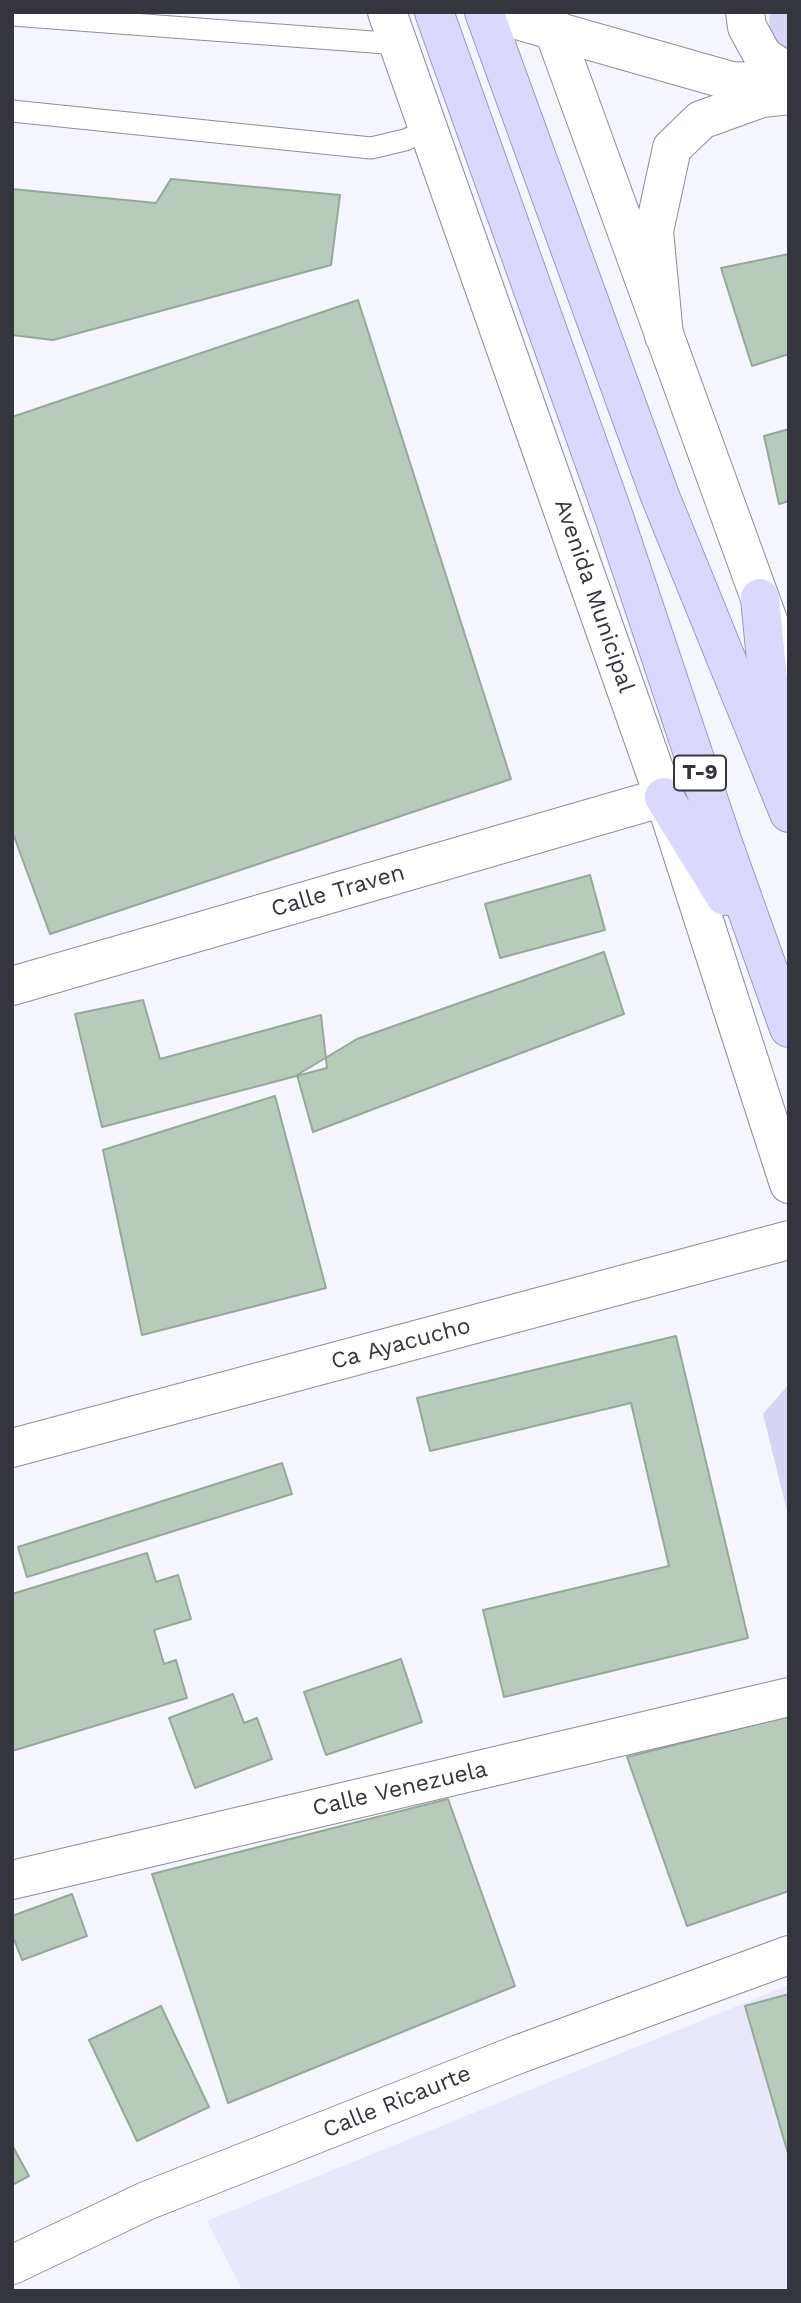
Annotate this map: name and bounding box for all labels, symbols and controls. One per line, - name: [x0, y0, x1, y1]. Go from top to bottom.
- street label: Avenida Municipal: [548, 496, 640, 696]
- road number: T-9: [674, 756, 726, 790]
- street label: Calle Traven: [268, 859, 408, 923]
- street label: Ca Ayacucho: [328, 1312, 474, 1376]
- street label: Calle Venezuela: [310, 1755, 490, 1823]
- street label: Calle Ricaurte: [319, 2060, 475, 2144]

